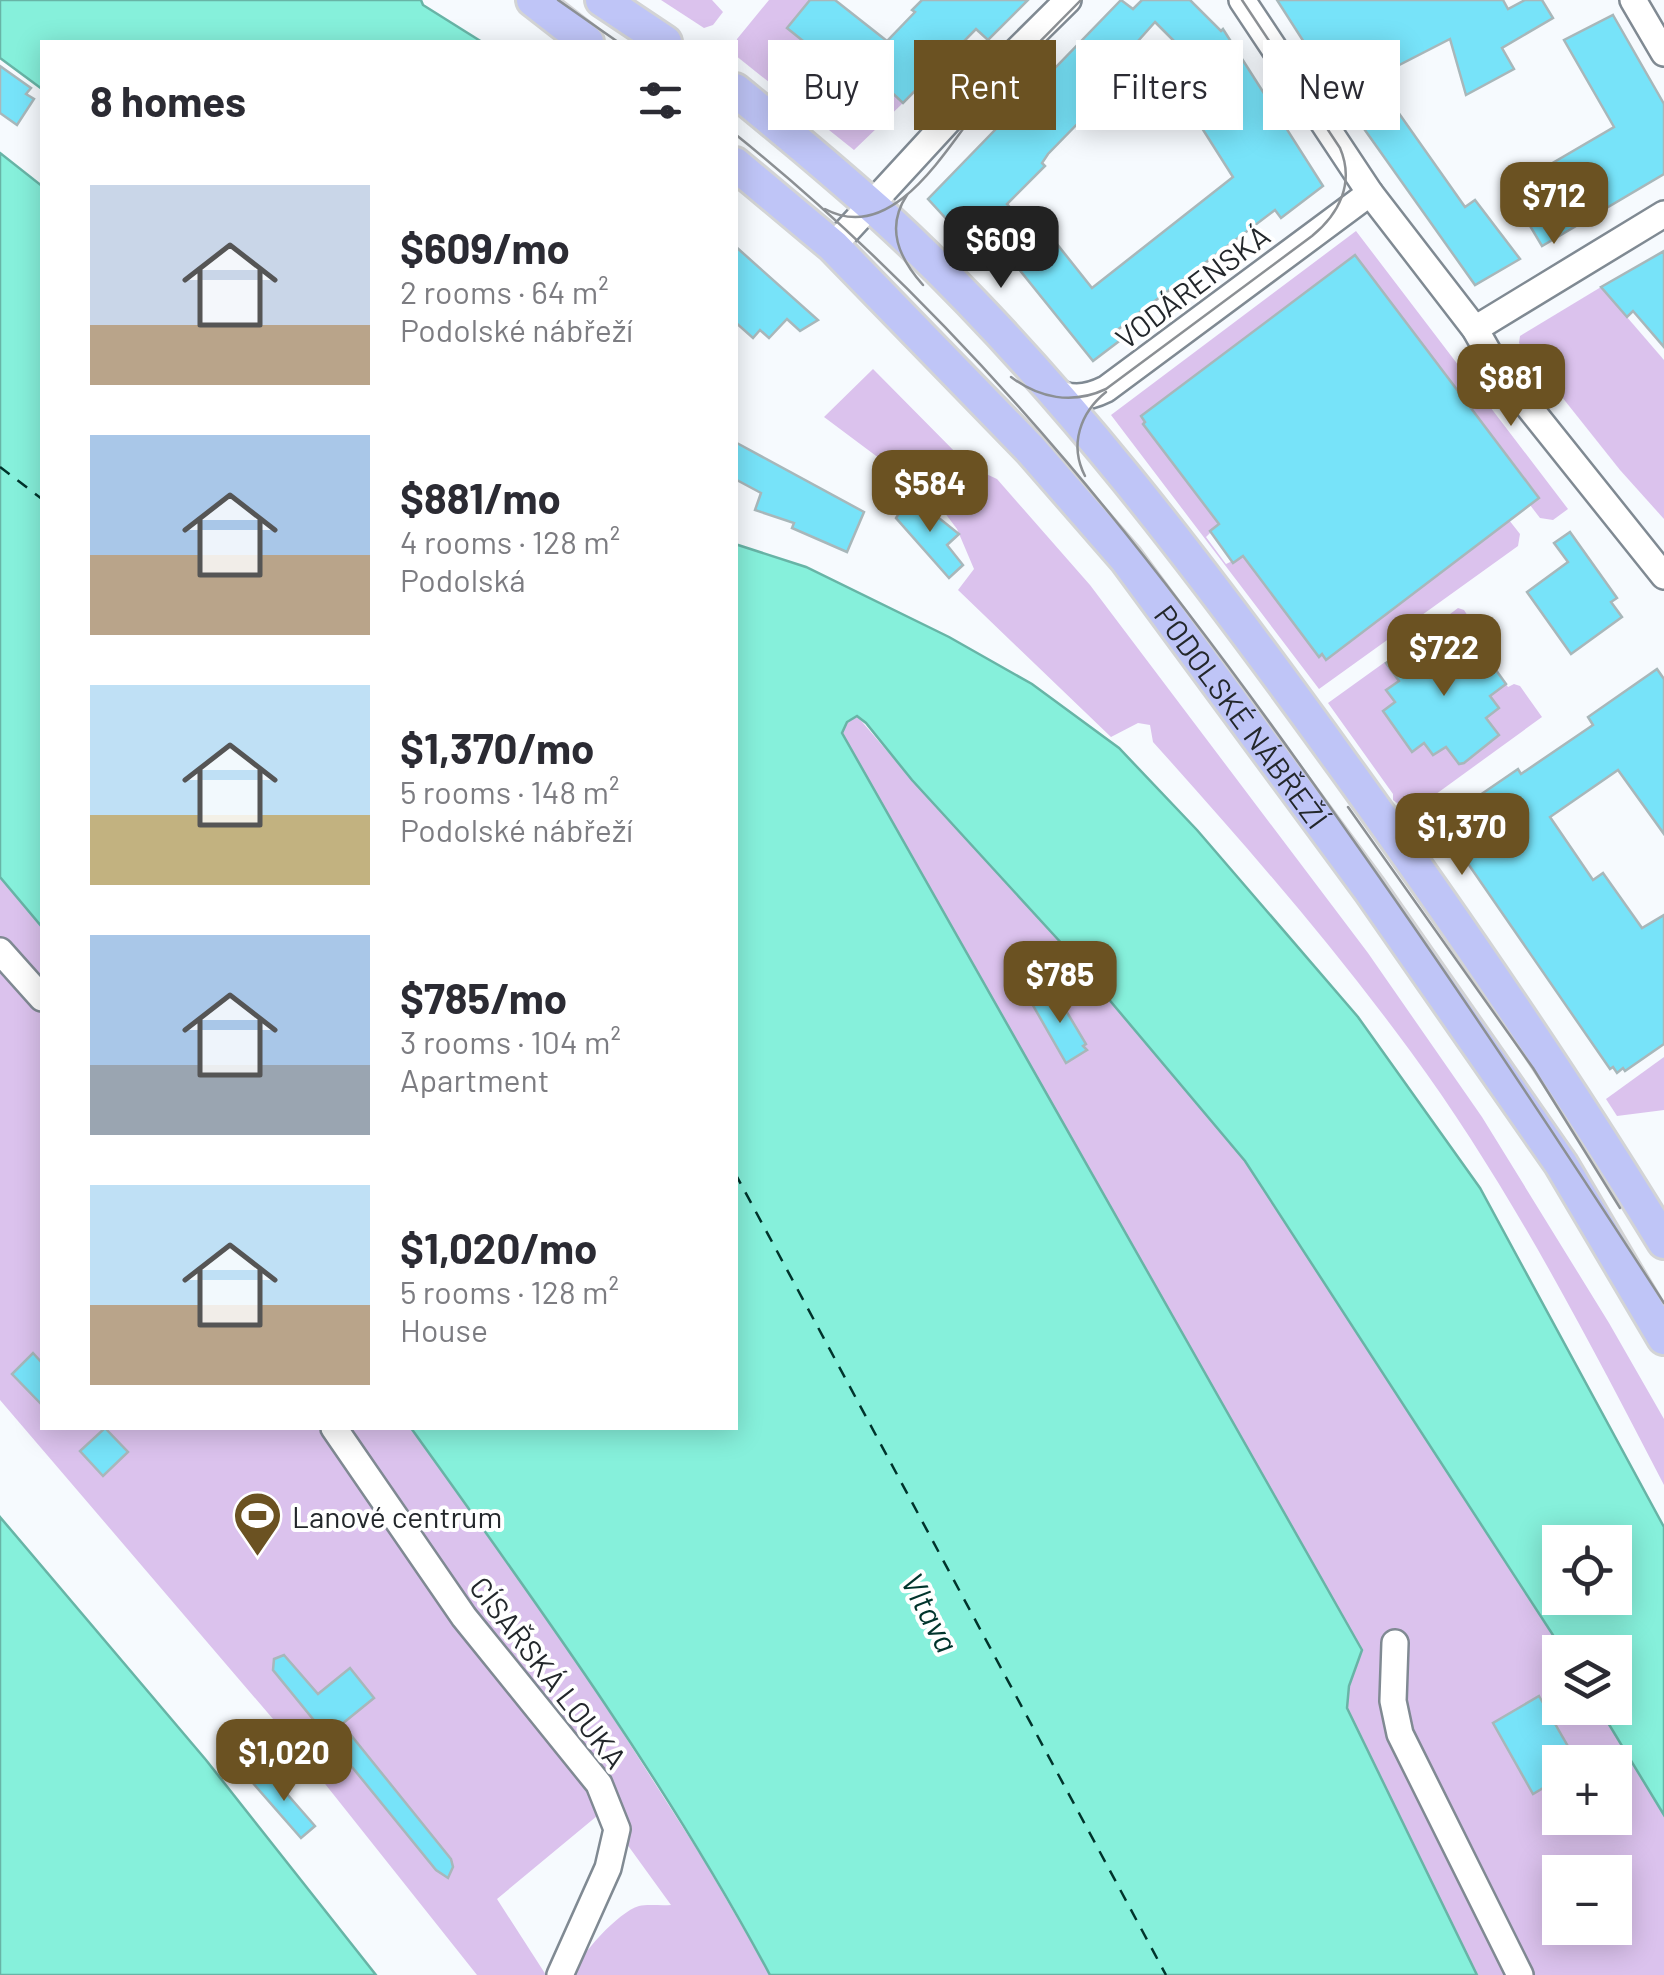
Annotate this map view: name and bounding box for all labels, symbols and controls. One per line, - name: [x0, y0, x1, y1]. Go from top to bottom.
- chip: Buy: [768, 40, 894, 130]
- chip: Rent: [914, 40, 1056, 130]
- chip: Filters: [1076, 40, 1243, 130]
- chip: New: [1263, 40, 1400, 130]
- icon: filters: [633, 73, 688, 128]
- text: 8 homes: [90, 75, 246, 125]
- pin: $712: [1495, 162, 1613, 247]
- text: $712: [1522, 175, 1586, 213]
- pin: $609: [942, 206, 1060, 291]
- street label: VODÁRENSKÁ: [1108, 216, 1276, 356]
- text: $609: [966, 219, 1036, 257]
- text: $609/mo: [400, 222, 570, 272]
- icon: home: [170, 225, 290, 345]
- text: 2 rooms · 64 m²: [400, 272, 609, 310]
- text: Podolské nábřeží: [400, 310, 633, 348]
- pin: $881: [1452, 344, 1570, 429]
- text: $881: [1479, 357, 1543, 395]
- pin: $584: [871, 450, 989, 535]
- text: $584: [894, 463, 966, 501]
- text: $881/mo: [400, 472, 561, 522]
- icon: home: [170, 475, 290, 595]
- text: 4 rooms · 128 m²: [400, 522, 620, 560]
- text: Podolská: [400, 560, 526, 598]
- street label: PODOLSKÉ NÁBŘEŽÍ: [1148, 597, 1336, 835]
- pin: $722: [1385, 614, 1503, 699]
- text: $722: [1409, 627, 1479, 665]
- text: $1,370/mo: [400, 722, 594, 772]
- icon: home: [170, 725, 290, 845]
- text: 5 rooms · 148 m²: [400, 772, 619, 810]
- pin: $1,370: [1381, 793, 1543, 878]
- text: $1,370: [1417, 806, 1507, 844]
- text: Podolské nábřeží: [400, 810, 633, 848]
- pin: $785: [1001, 941, 1119, 1026]
- text: $785: [1026, 954, 1094, 992]
- text: $785/mo: [400, 972, 567, 1022]
- icon: home: [170, 975, 290, 1095]
- text: 3 rooms · 104 m²: [400, 1022, 621, 1060]
- text: Apartment: [400, 1060, 549, 1098]
- text: $1,020/mo: [400, 1222, 597, 1272]
- icon: home: [170, 1225, 290, 1345]
- text: 5 rooms · 128 m²: [400, 1272, 619, 1310]
- text: House: [400, 1310, 488, 1348]
- sports icon: Lanové centrum: [231, 1490, 283, 1558]
- place label: Lanové centrum: [292, 1498, 502, 1534]
- map controls: [1542, 1525, 1632, 1945]
- button: locate: [1542, 1525, 1632, 1615]
- water label: Vltava: [894, 1566, 968, 1658]
- street label: CÍSAŘSKÁ LOUKA: [463, 1569, 635, 1775]
- button: layers: [1542, 1635, 1632, 1725]
- pin: $1,020: [203, 1719, 365, 1804]
- text: $1,020: [238, 1732, 330, 1770]
- button: +: [1542, 1745, 1632, 1835]
- button: −: [1542, 1855, 1632, 1945]

